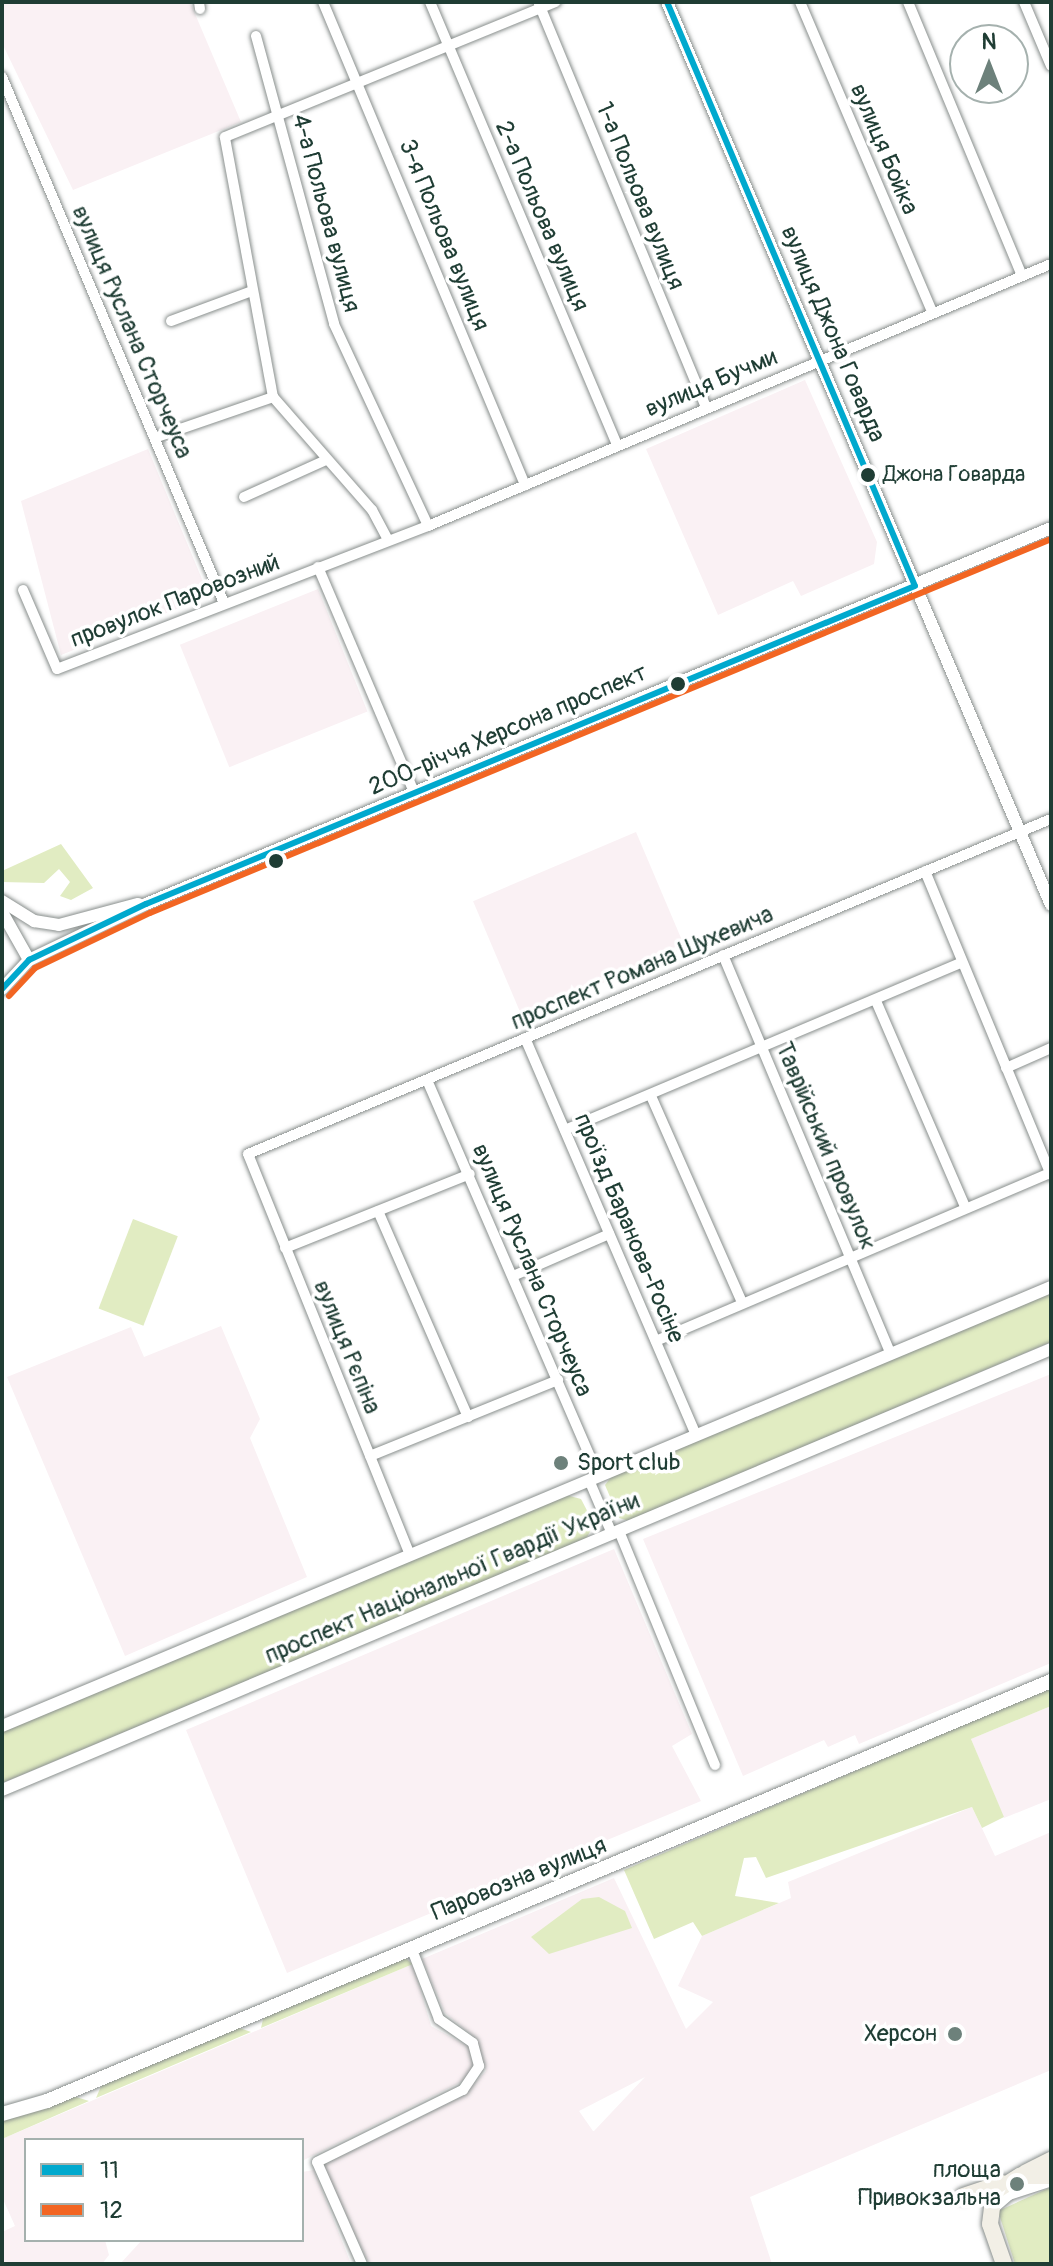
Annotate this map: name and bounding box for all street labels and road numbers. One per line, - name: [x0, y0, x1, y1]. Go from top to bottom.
- street label: вулиця Бойка: [844, 79, 924, 219]
- street label: 1-а Польова вулиця: [589, 98, 691, 294]
- street label: 4-а Польова вулиця: [286, 111, 366, 315]
- street label: 2-а Польова вулиця: [489, 117, 595, 315]
- street label: 3-я Польова вулиця: [392, 135, 496, 335]
- street label: вулиця Руслана Сторчеуса: [66, 201, 198, 463]
- street label: вулиця Джона Говарда: [774, 222, 892, 446]
- street label: вулиця Бучми: [641, 342, 781, 424]
- street label: провулок Паровозний: [66, 548, 284, 654]
- street label: 200-річчя Херсона проспект: [365, 658, 651, 802]
- street label: проспект Романа Шухевича: [507, 900, 777, 1036]
- street label: Таврійський провулок: [769, 1038, 883, 1254]
- street label: проїзд Баранова-Росіне: [568, 1109, 690, 1347]
- street label: вулиця Руслана Сторчеуса: [466, 1139, 598, 1401]
- street label: вулиця Рєпіна: [307, 1276, 387, 1418]
- street label: проспект Національної Гвардії України: [261, 1486, 643, 1670]
- street label: Паровозна вулиця: [427, 1831, 611, 1927]

